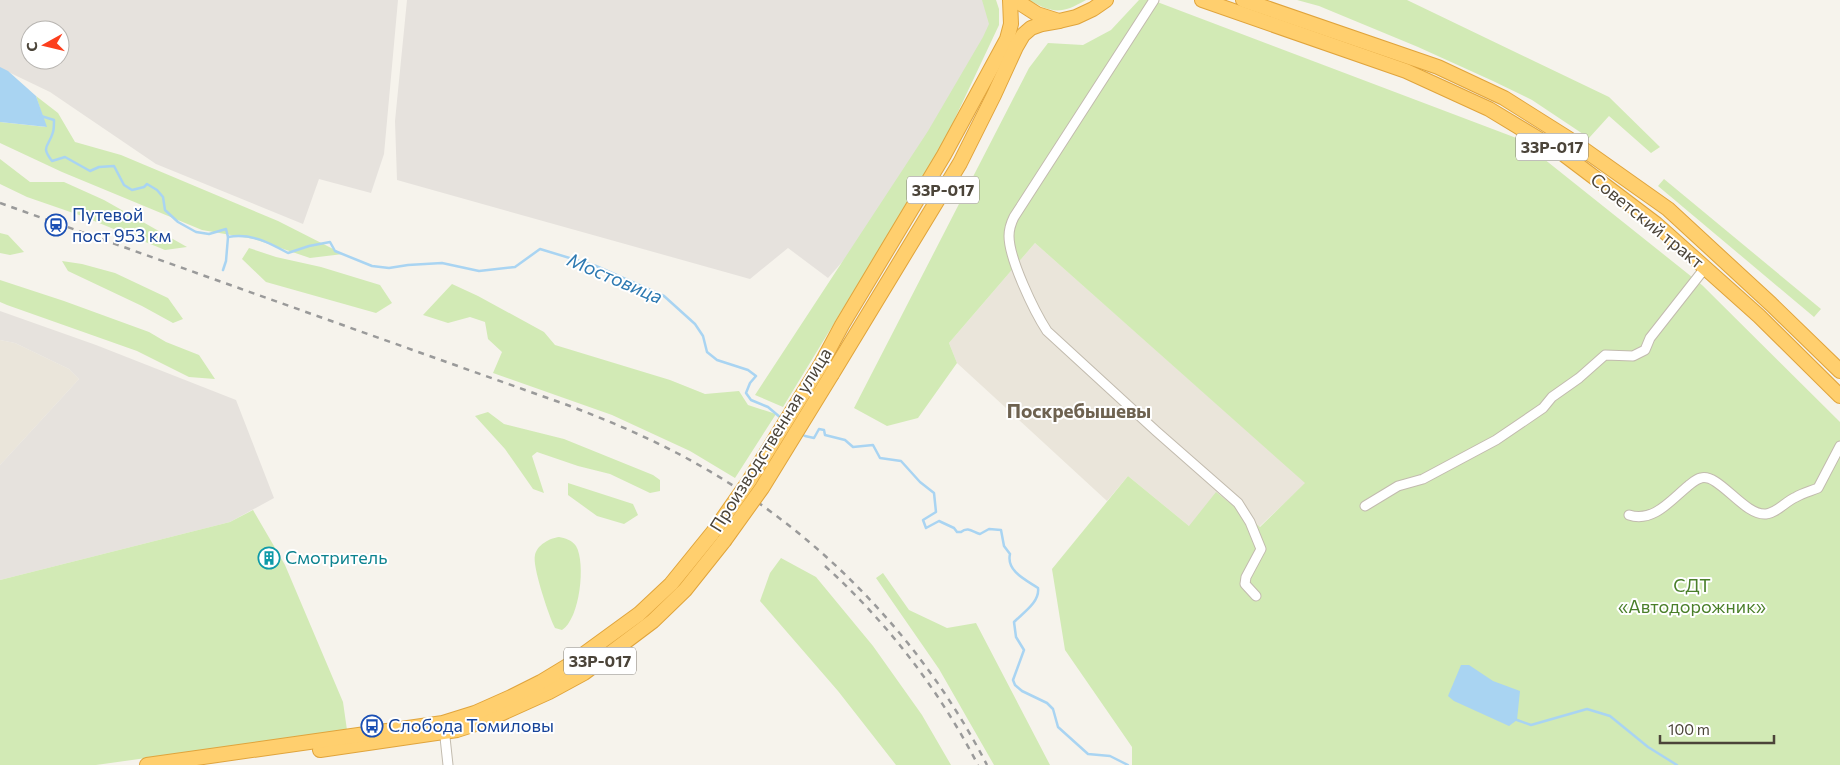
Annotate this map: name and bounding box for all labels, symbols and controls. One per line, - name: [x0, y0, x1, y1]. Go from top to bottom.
- north arrow: [20, 20, 70, 70]
- text: С: [23, 41, 41, 53]
- road number: 33Р-017: [1516, 134, 1588, 160]
- street label: Советский тракт: [1586, 168, 1709, 273]
- road number: 33Р-017: [907, 176, 979, 204]
- place label: Путевой пост 953 км: [72, 203, 171, 246]
- station icon: Путевой пост 953 км: [44, 213, 68, 237]
- water label: Мостовица: [564, 247, 666, 308]
- street label: Производственная улица: [704, 343, 836, 536]
- district label: Поскребышевы: [1007, 399, 1151, 422]
- building icon: Смотритель: [257, 546, 281, 570]
- place label: Смотритель: [285, 546, 388, 568]
- park label: СДТ «Автодорожник»: [1618, 574, 1766, 617]
- road number: 33Р-017: [564, 648, 636, 674]
- scale bar: [1660, 712, 1774, 744]
- bus stop icon: Слобода Томиловы: [360, 714, 384, 738]
- place label: Слобода Томиловы: [388, 714, 554, 736]
- text: 100 m: [1668, 720, 1710, 738]

